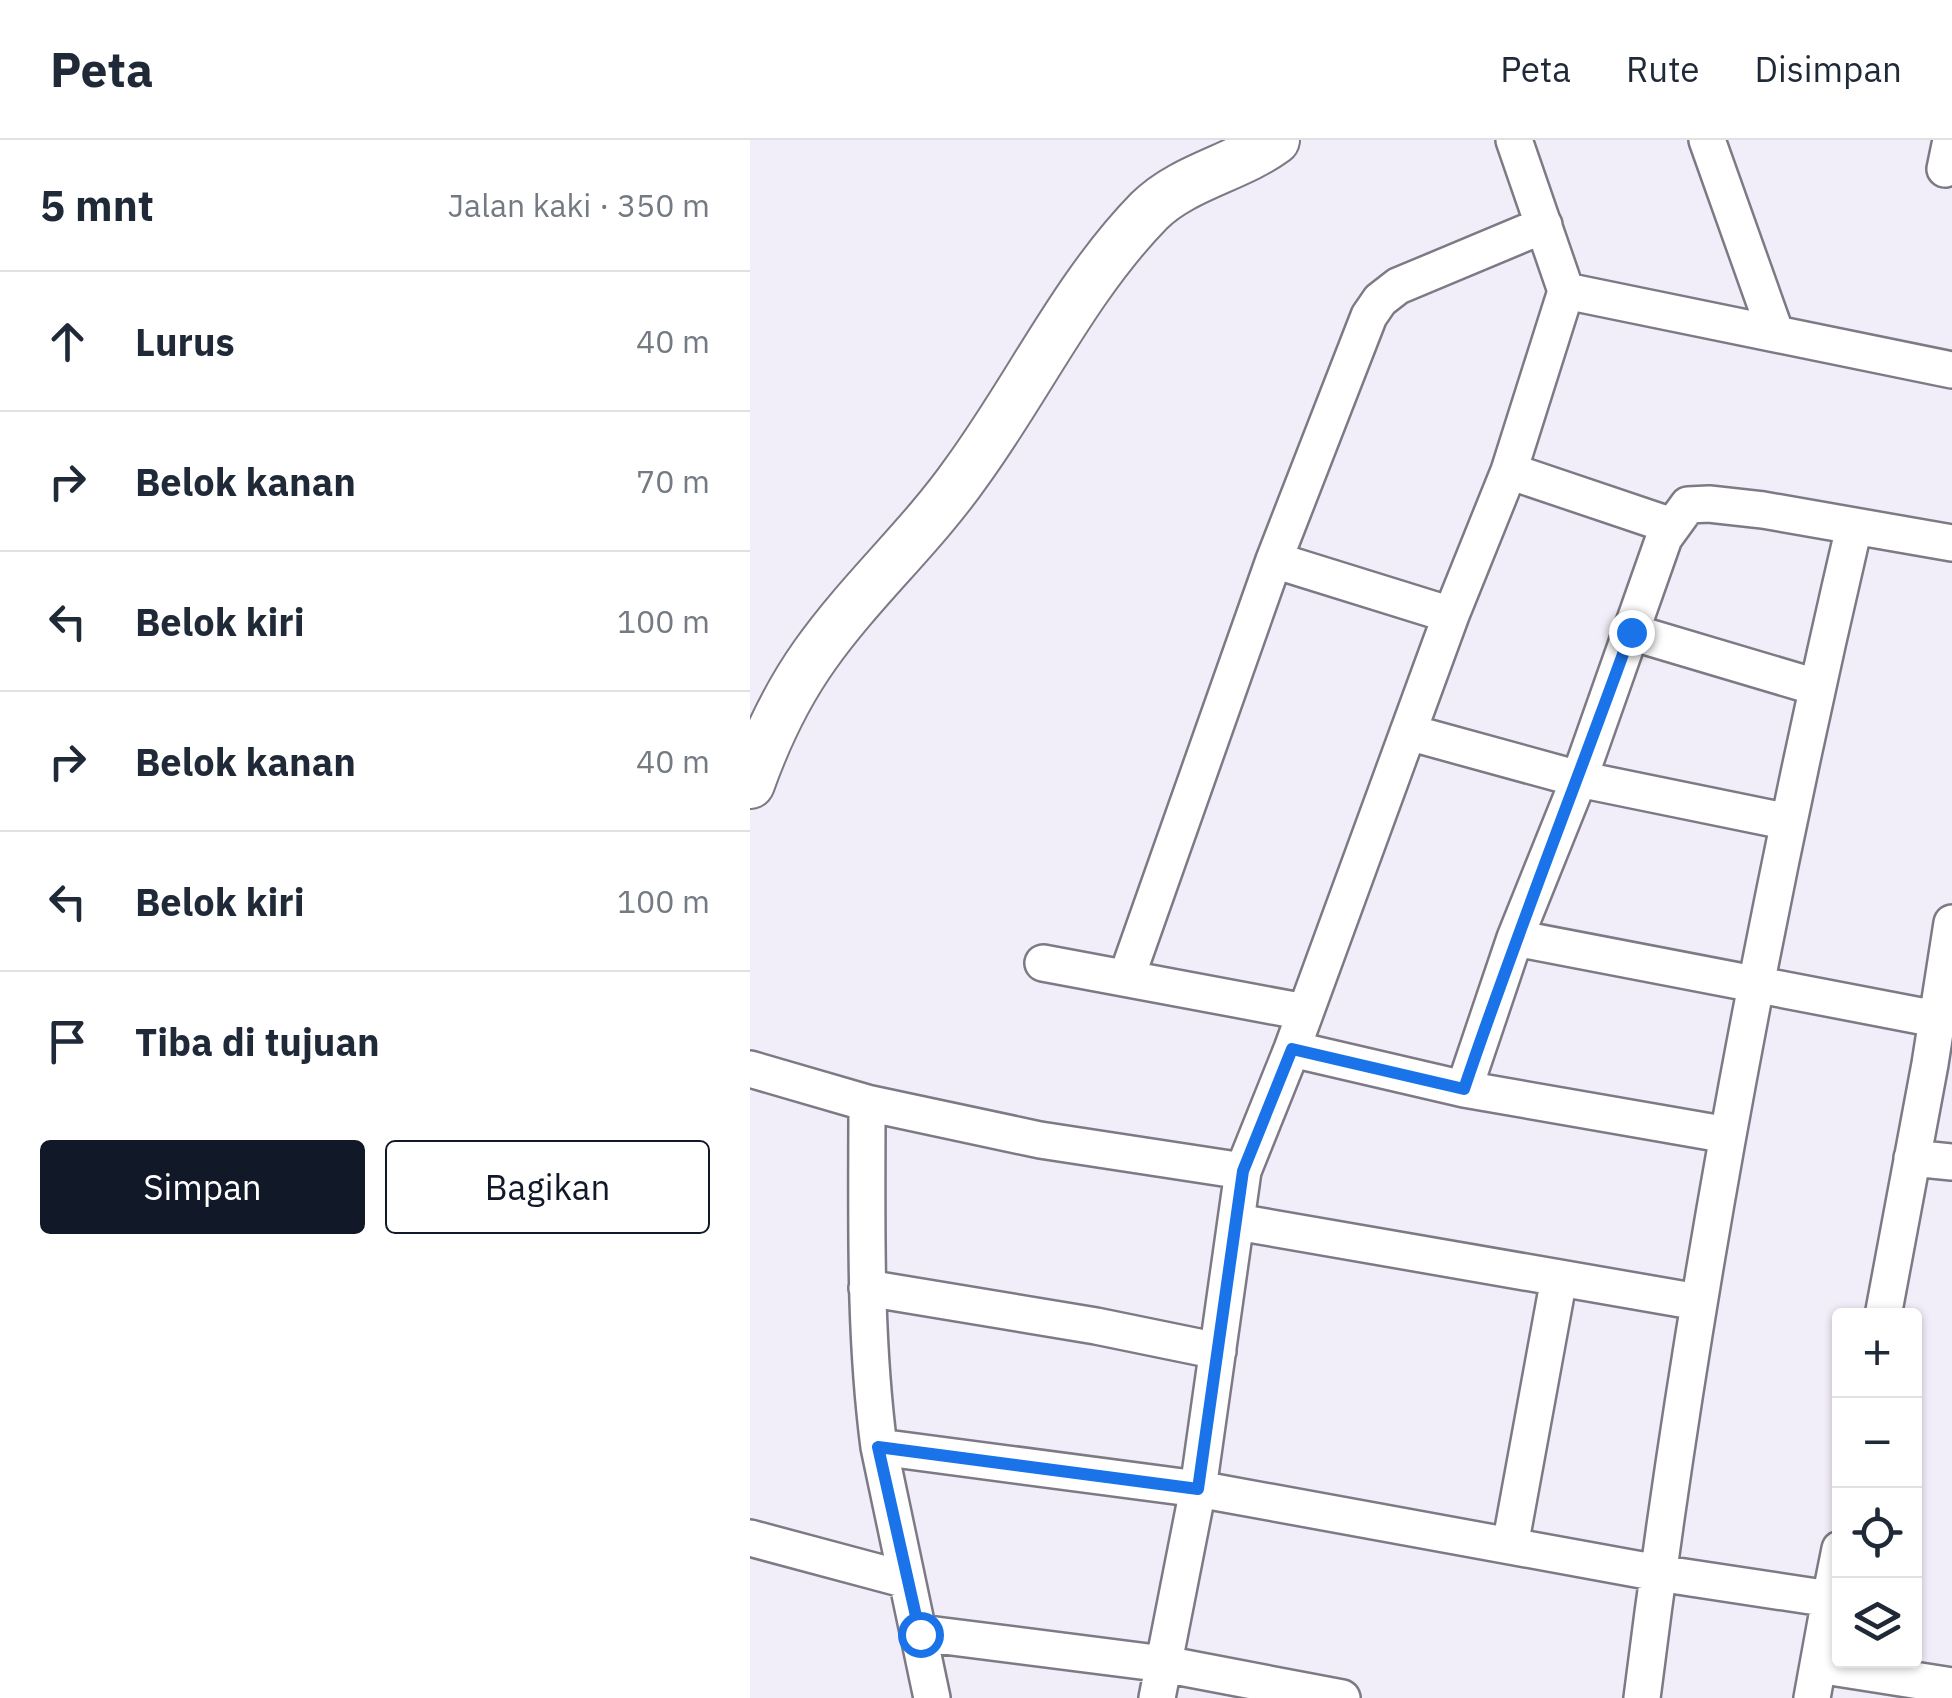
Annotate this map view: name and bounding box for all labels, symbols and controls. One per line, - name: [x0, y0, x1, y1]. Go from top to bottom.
- text: Peta: [50, 38, 153, 100]
- text: Peta: [1500, 46, 1571, 92]
- text: Rute: [1626, 46, 1700, 92]
- text: Disimpan: [1755, 46, 1902, 92]
- text: 5 mnt: [40, 178, 154, 233]
- text: Jalan kaki · 350 m: [448, 184, 710, 226]
- icon: ahead: [40, 314, 95, 369]
- text: Lurus: [135, 317, 235, 366]
- text: 40 m: [636, 320, 710, 362]
- icon: right: [40, 454, 95, 509]
- text: Belok kanan: [135, 457, 356, 506]
- text: 70 m: [636, 460, 710, 502]
- icon: left: [40, 594, 95, 649]
- text: Belok kiri: [135, 597, 305, 646]
- text: 100 m: [617, 600, 710, 642]
- route end: [1609, 610, 1655, 656]
- icon: right: [40, 734, 95, 789]
- text: Belok kanan: [135, 737, 356, 786]
- text: 40 m: [636, 740, 710, 782]
- icon: left: [40, 874, 95, 929]
- text: Belok kiri: [135, 877, 305, 926]
- text: 100 m: [617, 880, 710, 922]
- icon: arrive: [40, 1014, 95, 1069]
- text: Tiba di tujuan: [135, 1017, 380, 1066]
- button: Simpan: [40, 1140, 365, 1234]
- button: Bagikan: [385, 1140, 710, 1234]
- map controls: [1832, 1308, 1922, 1668]
- button: +: [1832, 1308, 1922, 1398]
- button: −: [1832, 1398, 1922, 1488]
- button: locate: [1832, 1488, 1922, 1578]
- button: layers: [1832, 1578, 1922, 1668]
- route start: [898, 1612, 944, 1658]

